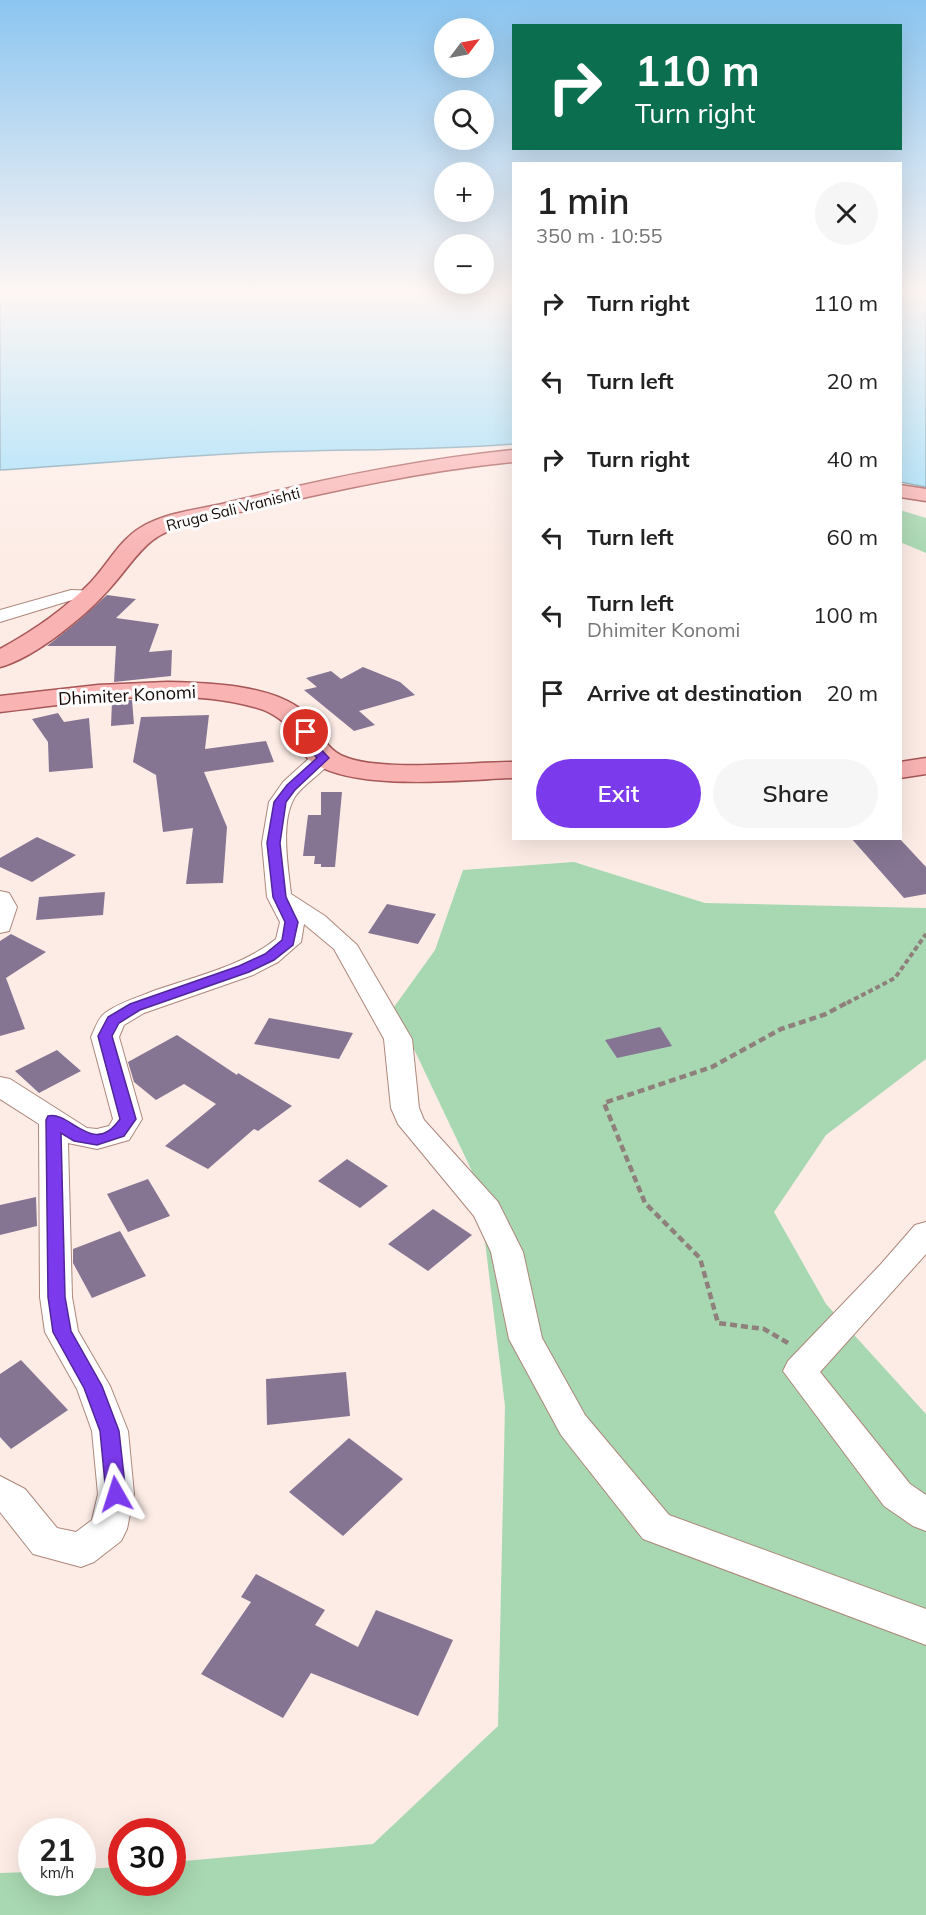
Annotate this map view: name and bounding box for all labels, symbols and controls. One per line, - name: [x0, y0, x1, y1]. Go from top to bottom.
- north arrow: [434, 18, 494, 78]
- map controls: [434, 18, 494, 294]
- text: 110 m: [635, 44, 760, 97]
- icon: right: [536, 48, 614, 126]
- button: search: [434, 90, 494, 150]
- text: Turn right: [635, 96, 755, 130]
- button: +: [434, 162, 494, 222]
- text: 1 min: [536, 178, 630, 223]
- button: close: [815, 182, 878, 245]
- text: 350 m · 10:55: [536, 223, 662, 248]
- button: −: [434, 234, 494, 294]
- icon: right: [536, 287, 569, 320]
- text: Turn right: [587, 289, 690, 317]
- text: 110 m: [813, 289, 878, 317]
- icon: left: [536, 365, 569, 398]
- text: Turn left: [587, 367, 674, 395]
- text: 20 m: [827, 367, 878, 395]
- icon: right: [536, 443, 569, 476]
- text: Turn right: [587, 445, 690, 473]
- text: 40 m: [827, 445, 878, 473]
- street label: Rruga Sali Vranishti: [164, 483, 302, 535]
- icon: left: [536, 521, 569, 554]
- text: Turn left: [587, 523, 674, 551]
- text: 60 m: [827, 523, 878, 551]
- text: Turn left: [587, 589, 674, 617]
- icon: left: [536, 599, 569, 632]
- text: 100 m: [813, 601, 878, 629]
- text: Dhimiter Konomi: [587, 617, 740, 642]
- icon: arrive: [536, 677, 569, 710]
- text: Arrive at destination: [587, 679, 802, 707]
- text: 20 m: [827, 679, 878, 707]
- street label: Dhimiter Konomi: [57, 680, 197, 710]
- pin: [280, 706, 331, 757]
- icon: arrive: [289, 715, 322, 748]
- button: Exit: [536, 759, 701, 828]
- button: Share: [713, 759, 878, 828]
- position arrow: [84, 1462, 148, 1526]
- speed limit sign: 30: [108, 1818, 186, 1896]
- text: 21: [39, 1831, 75, 1869]
- text: km/h: [40, 1863, 74, 1882]

